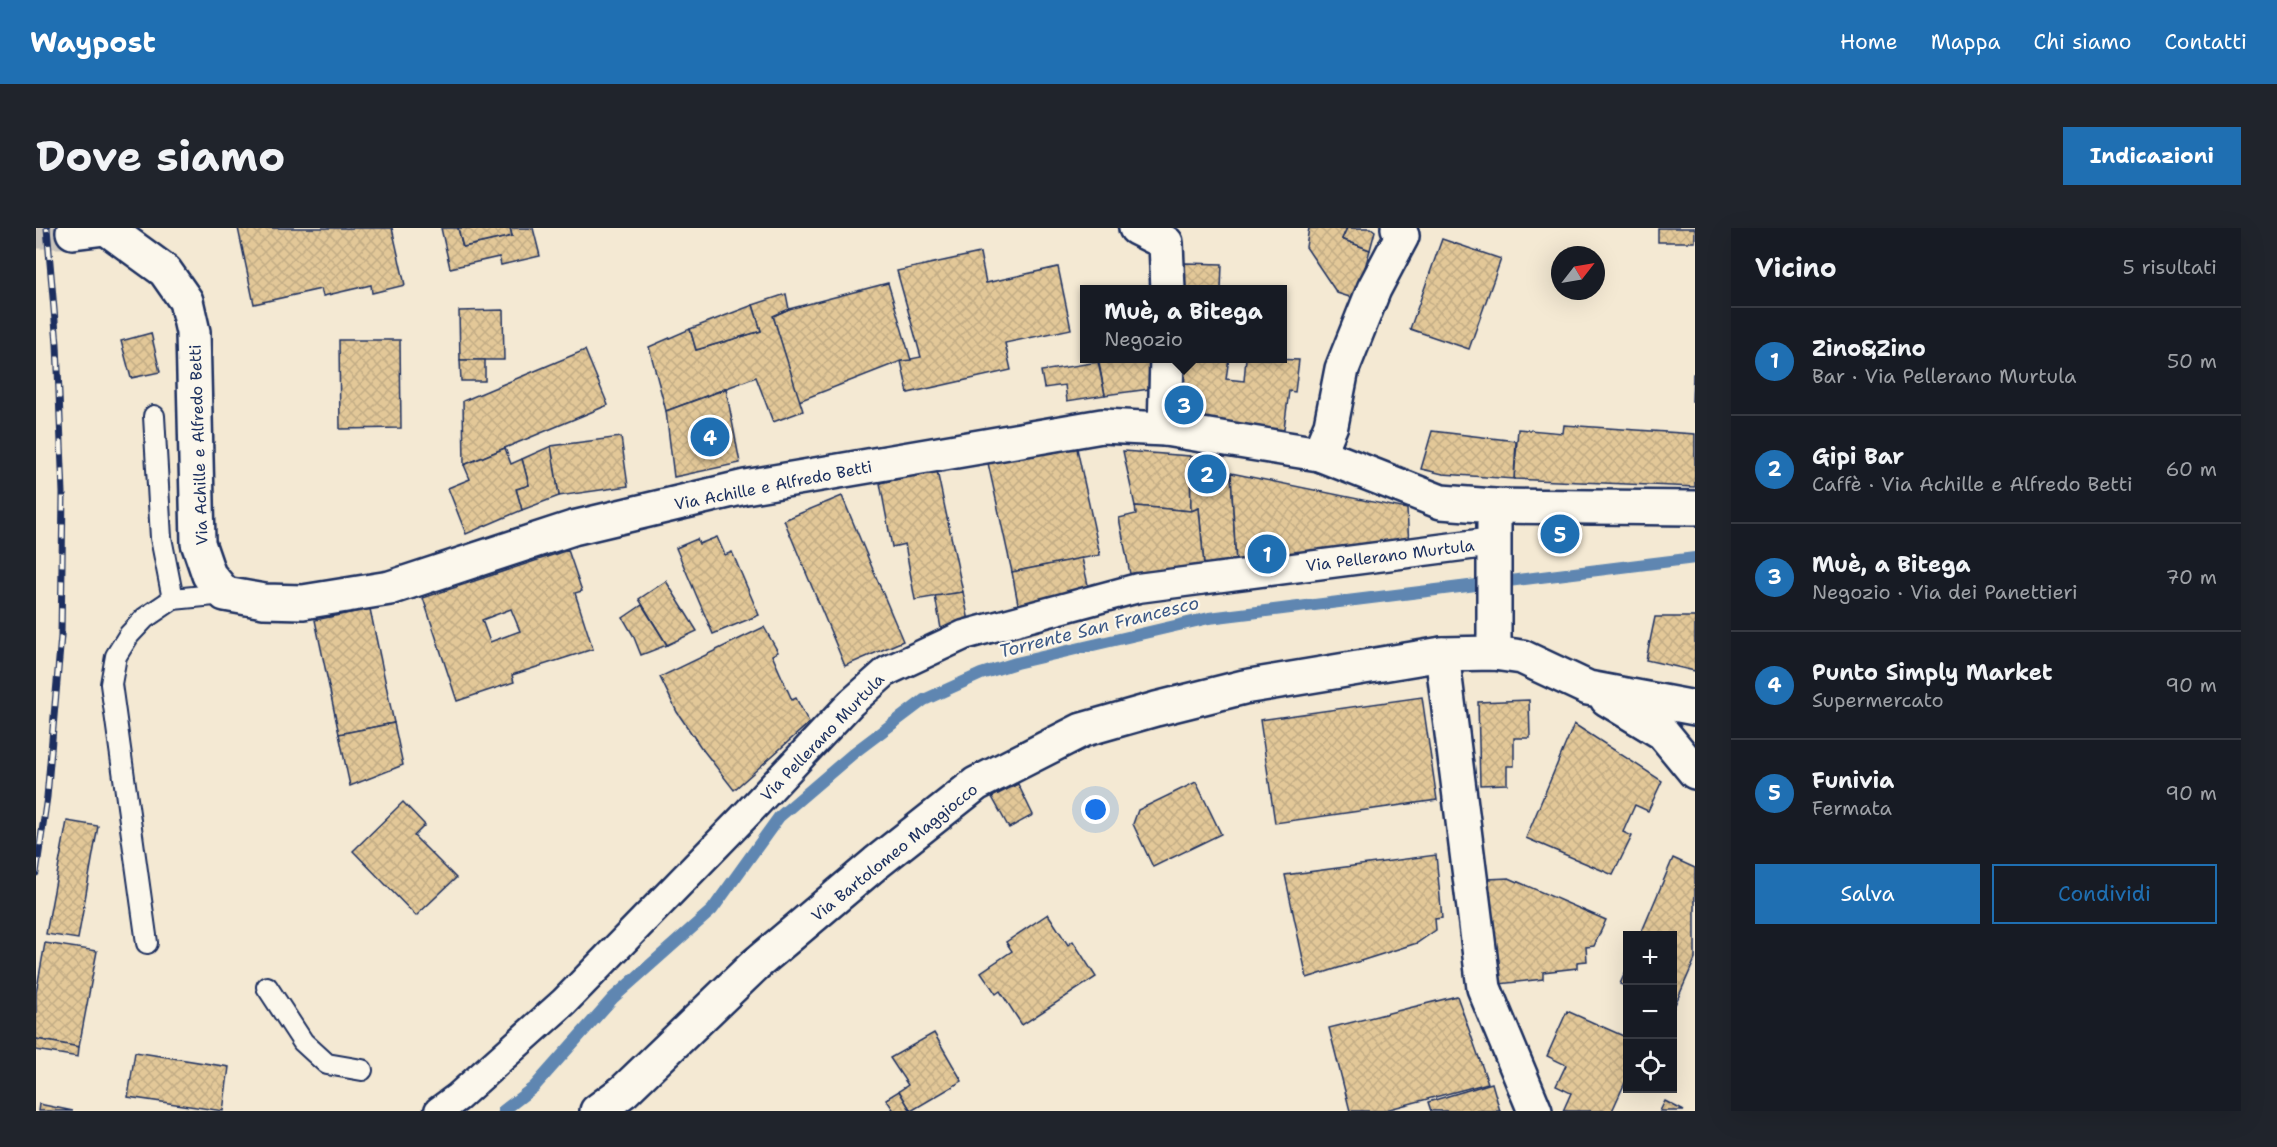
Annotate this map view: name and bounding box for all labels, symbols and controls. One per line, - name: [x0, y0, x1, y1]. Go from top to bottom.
- text: Waypost: [30, 23, 156, 61]
- text: Home: [1840, 28, 1898, 56]
- text: Mappa: [1931, 28, 2001, 56]
- text: Chi siamo: [2034, 28, 2131, 56]
- text: Contatti: [2164, 28, 2247, 56]
- button: Indicazioni: [2063, 127, 2241, 185]
- text: Dove siamo: [36, 128, 285, 184]
- north arrow: [1551, 246, 1605, 300]
- text: Vicino: [1755, 250, 1837, 285]
- text: 5 risultati: [2122, 254, 2217, 280]
- popup: [1080, 285, 1287, 363]
- text: Muè, a Bitega: [1104, 297, 1263, 326]
- text: Negozio: [1104, 326, 1183, 352]
- text: Zino&Zino: [1812, 334, 1926, 363]
- street label: Via Achille e Alfredo Betti: [184, 344, 213, 546]
- text: 1: [1770, 348, 1779, 374]
- text: 50 m: [2167, 348, 2217, 374]
- text: Bar · Via Pellerano Murtula: [1812, 363, 2077, 389]
- pin: 3: [1164, 382, 1204, 428]
- pin: 4: [690, 414, 730, 460]
- text: Gipi Bar: [1812, 442, 1904, 471]
- pin: 2: [1188, 452, 1226, 496]
- street label: Via Achille e Alfredo Betti: [672, 456, 874, 515]
- text: 2: [1768, 456, 1782, 482]
- text: 60 m: [2165, 456, 2217, 482]
- text: Caffè · Via Achille e Alfredo Betti: [1812, 471, 2133, 497]
- pin: 5: [1540, 512, 1580, 556]
- pin: 1: [1248, 532, 1286, 576]
- street label: Via Pellerano Murtula: [1305, 535, 1476, 576]
- text: Muè, a Bitega: [1812, 550, 1971, 579]
- text: 3: [1768, 564, 1782, 590]
- text: 70 m: [2165, 564, 2217, 590]
- text: Negozio · Via dei Panettieri: [1812, 579, 2078, 605]
- water label: Torrente San Francesco: [997, 591, 1202, 663]
- text: Punto Simply Market: [1812, 658, 2053, 687]
- street label: Via Pellerano Murtula: [756, 669, 889, 806]
- text: 4: [1768, 672, 1782, 698]
- text: 90 m: [2165, 672, 2217, 698]
- text: Supermercato: [1812, 687, 1944, 713]
- text: Funivia: [1812, 766, 1894, 795]
- street label: Via Bartolomeo Maggiocco: [807, 779, 982, 926]
- text: 5: [1768, 780, 1781, 806]
- text: 90 m: [2165, 780, 2217, 806]
- your location: [1081, 795, 1110, 824]
- text: Fermata: [1812, 795, 1892, 821]
- button: Salva: [1755, 864, 1980, 924]
- button: Condividi: [1992, 864, 2217, 924]
- map controls: [1623, 931, 1677, 1093]
- button: +: [1623, 931, 1677, 985]
- button: −: [1623, 985, 1677, 1039]
- button: locate: [1623, 1039, 1677, 1093]

